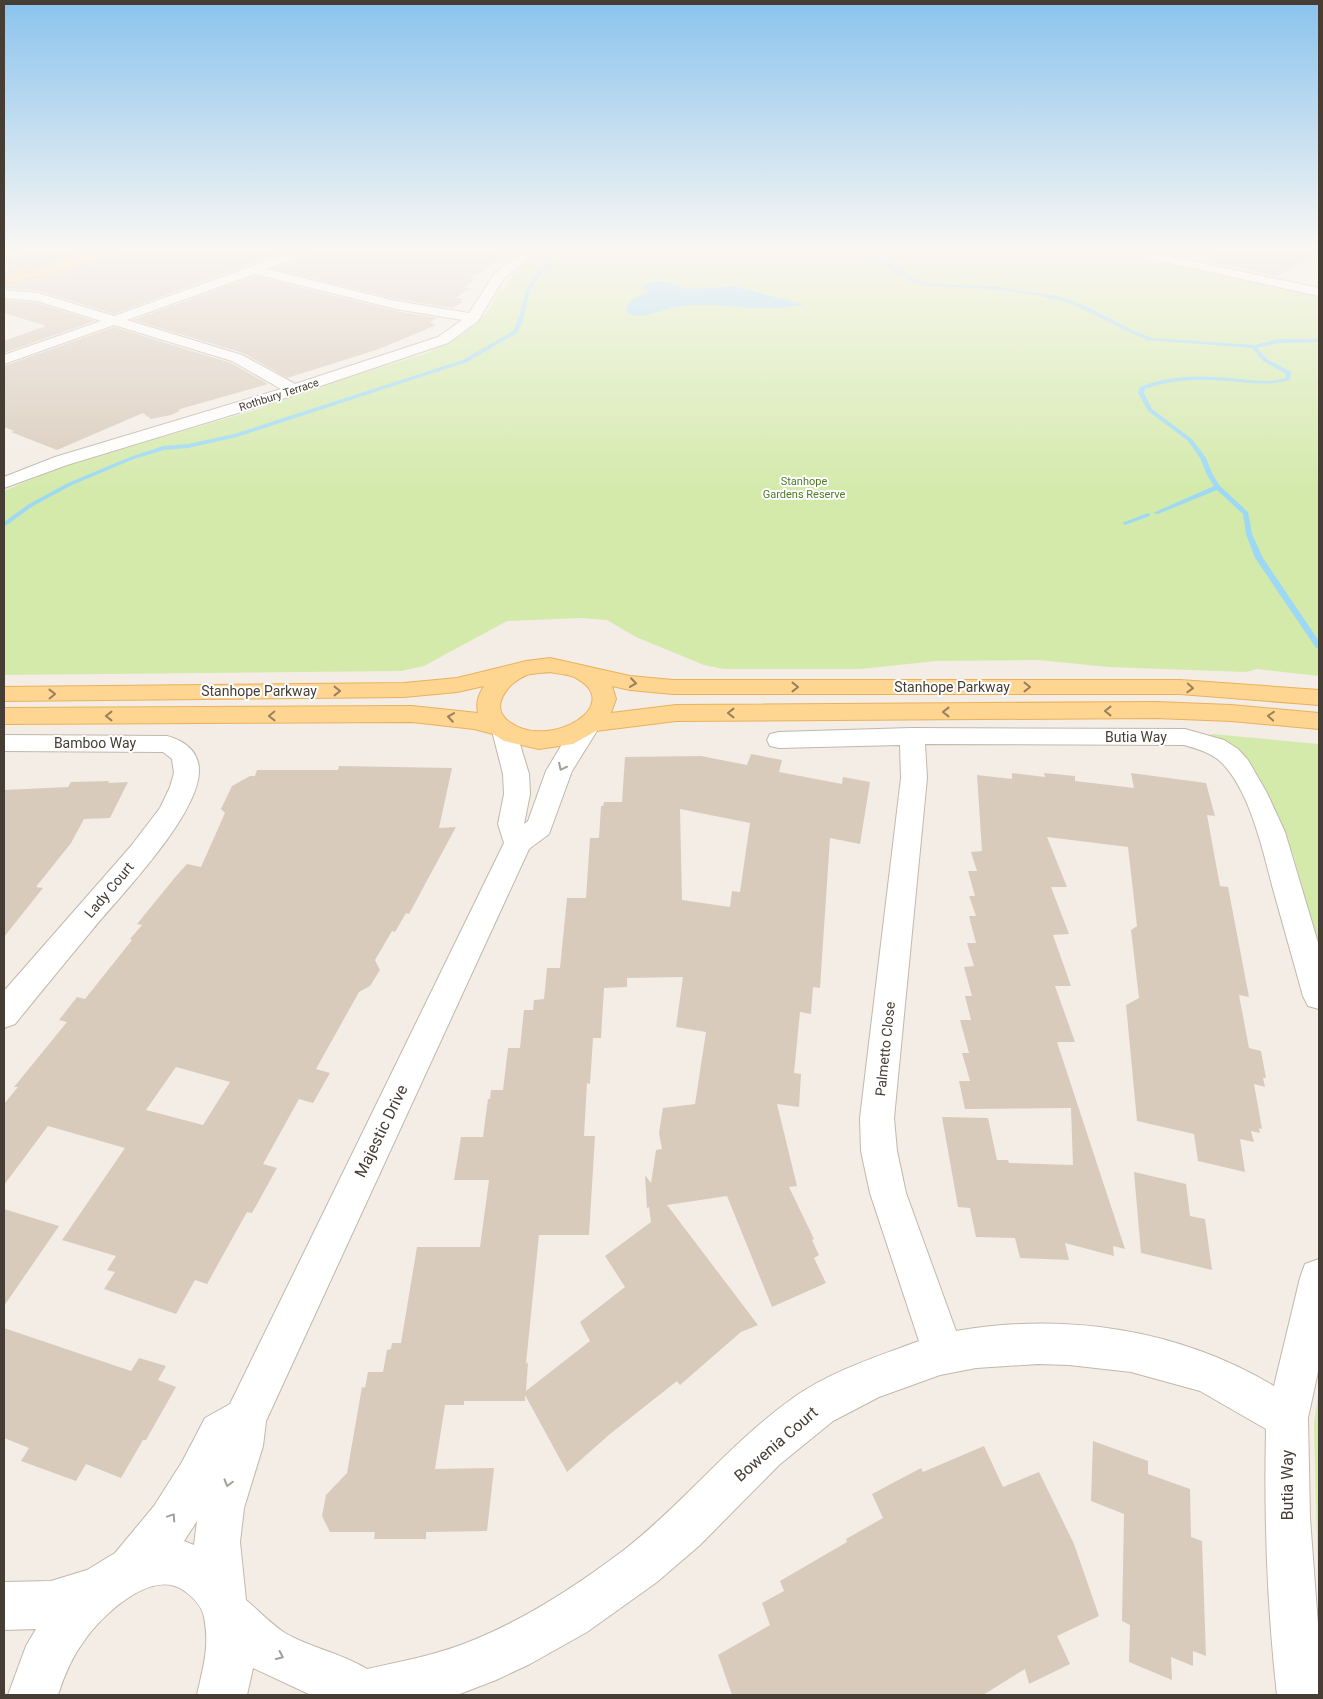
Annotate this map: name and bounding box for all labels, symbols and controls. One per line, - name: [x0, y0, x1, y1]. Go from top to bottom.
- street label: Rothbury Terrace: [237, 376, 321, 414]
- park label: Stanhope Gardens Reserve: [763, 475, 845, 501]
- one-way arrow: [629, 677, 637, 688]
- street label: Stanhope Parkway: [894, 679, 1010, 695]
- one-way arrow: [792, 682, 799, 692]
- one-way arrow: [1024, 682, 1032, 692]
- one-way arrow: [1186, 682, 1194, 693]
- street label: Stanhope Parkway: [201, 683, 317, 699]
- one-way arrow: [334, 686, 342, 696]
- one-way arrow: [49, 689, 57, 699]
- one-way arrow: [1104, 706, 1112, 716]
- one-way arrow: [942, 707, 950, 717]
- one-way arrow: [727, 708, 734, 718]
- one-way arrow: [105, 711, 112, 721]
- one-way arrow: [267, 711, 275, 721]
- one-way arrow: [1266, 711, 1274, 722]
- one-way arrow: [447, 713, 456, 723]
- street label: Butia Way: [1105, 729, 1167, 745]
- street label: Bamboo Way: [54, 735, 137, 751]
- one-way arrow: [557, 762, 568, 771]
- street label: Lady Court: [81, 859, 137, 921]
- street label: Palmetto Close: [872, 1001, 898, 1097]
- street label: Majestic Drive: [350, 1082, 412, 1180]
- street label: Bowenia Court: [730, 1403, 822, 1485]
- street label: Butia Way: [1278, 1449, 1297, 1520]
- one-way arrow: [223, 1478, 233, 1487]
- one-way arrow: [166, 1514, 176, 1523]
- one-way arrow: [275, 1650, 284, 1660]

